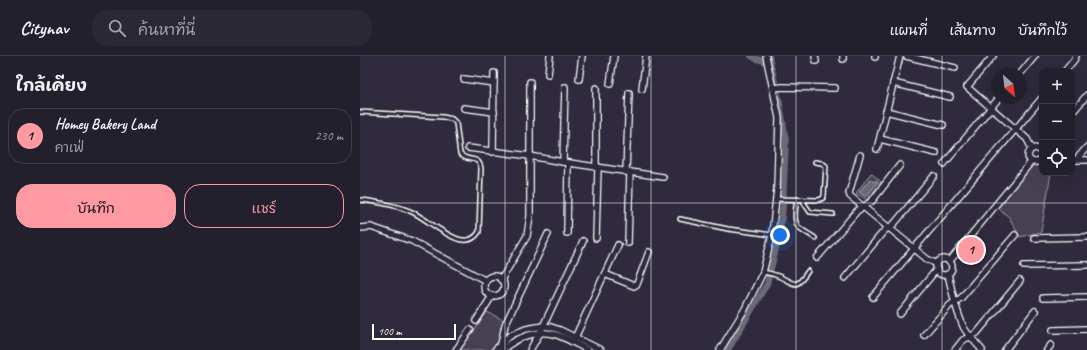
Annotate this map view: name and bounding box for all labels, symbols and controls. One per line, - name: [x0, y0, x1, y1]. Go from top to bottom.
- search box: [92, 10, 372, 46]
- text: Citynav: [20, 16, 68, 40]
- icon: search: [106, 17, 128, 39]
- text: ค้นหาที่นี่: [138, 21, 195, 40]
- text: แผนที่: [890, 22, 927, 39]
- text: เส้นทาง: [949, 22, 996, 39]
- text: บันทึกไว้: [1018, 22, 1067, 39]
- north arrow: [991, 68, 1027, 104]
- map controls: [1039, 68, 1075, 176]
- button: +: [1039, 68, 1075, 104]
- text: ใกล้เคียง: [16, 75, 87, 96]
- button: −: [1039, 104, 1075, 140]
- text: Homey Bakery Land: [55, 115, 156, 134]
- text: 1: [27, 128, 33, 144]
- text: 230 m: [315, 128, 343, 144]
- text: คาเฟ่: [55, 140, 84, 156]
- button: locate: [1039, 140, 1075, 176]
- button: บันทึก: [16, 184, 176, 228]
- button: แชร์: [184, 184, 344, 228]
- your location: [770, 225, 790, 245]
- pin: 1: [958, 235, 984, 265]
- scale bar: [372, 322, 456, 341]
- text: 100 m: [378, 324, 402, 338]

